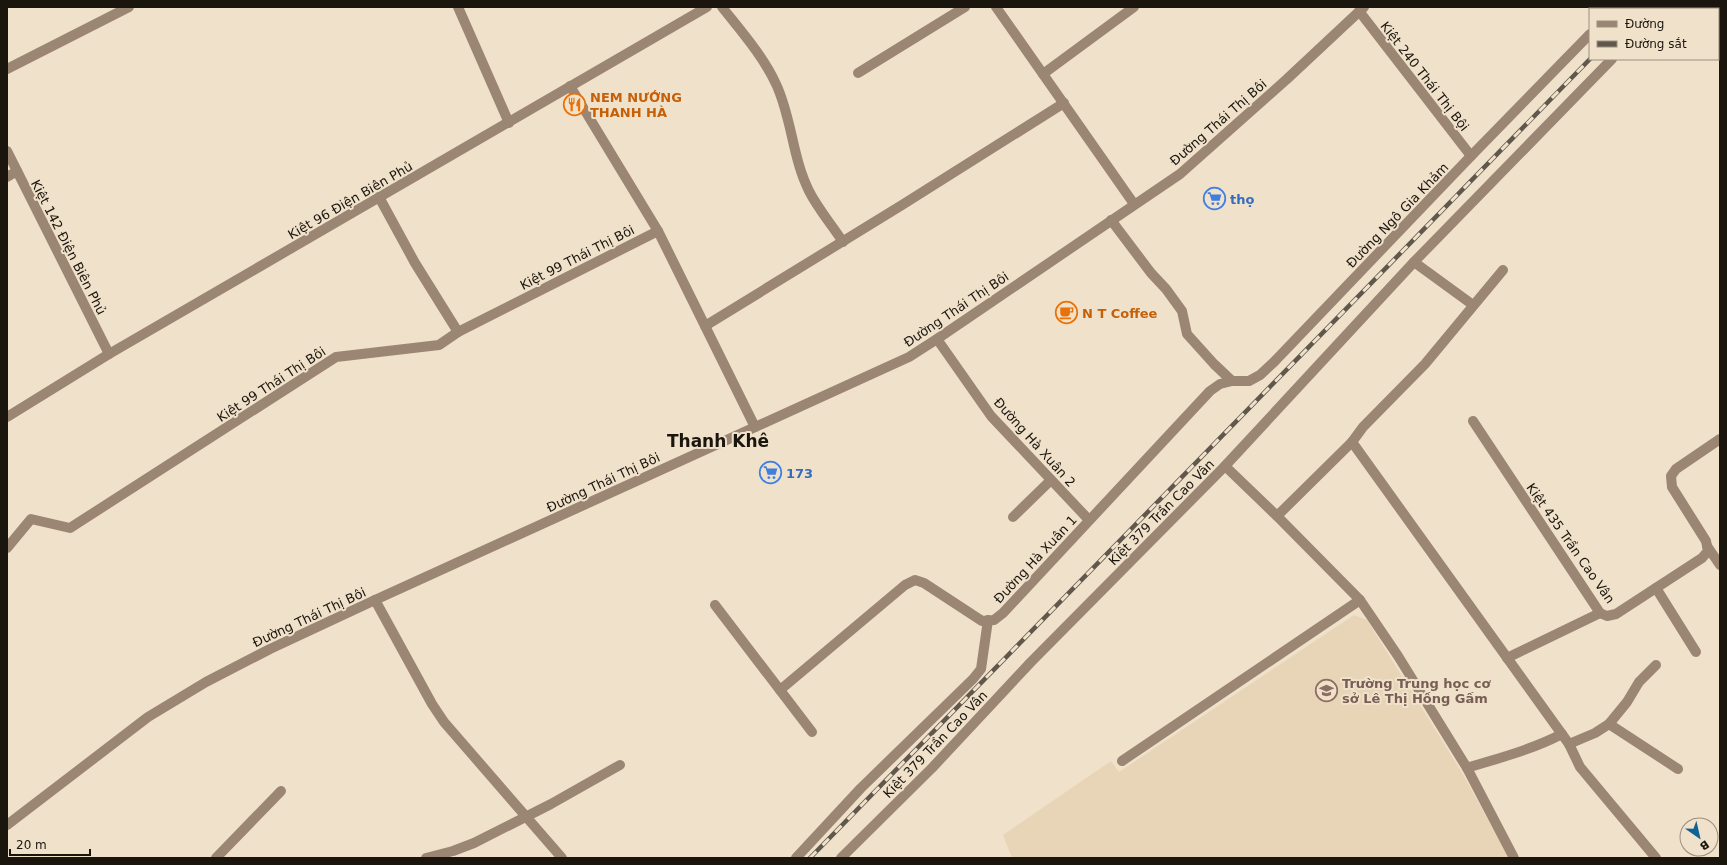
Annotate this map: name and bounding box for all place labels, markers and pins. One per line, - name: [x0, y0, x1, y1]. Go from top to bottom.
- place label: NEM NƯỚNG THANH HÀ: [590, 90, 682, 120]
- restaurant icon: NEM NƯỚNG THANH HÀ: [562, 91, 588, 117]
- supermarket icon: thọ: [1202, 186, 1228, 212]
- place label: thọ: [1230, 192, 1254, 207]
- cafe icon: N T Coffee: [1054, 300, 1080, 326]
- place label: N T Coffee: [1082, 306, 1158, 321]
- supermarket icon: 173: [758, 460, 784, 486]
- place label: 173: [786, 466, 813, 481]
- place label: Trường Trung học cơ sở Lê Thị Hồng Gấm: [1342, 676, 1491, 706]
- school or university icon: Trường Trung học cơ sở Lê Thị Hồng Gấm: [1313, 677, 1339, 703]

